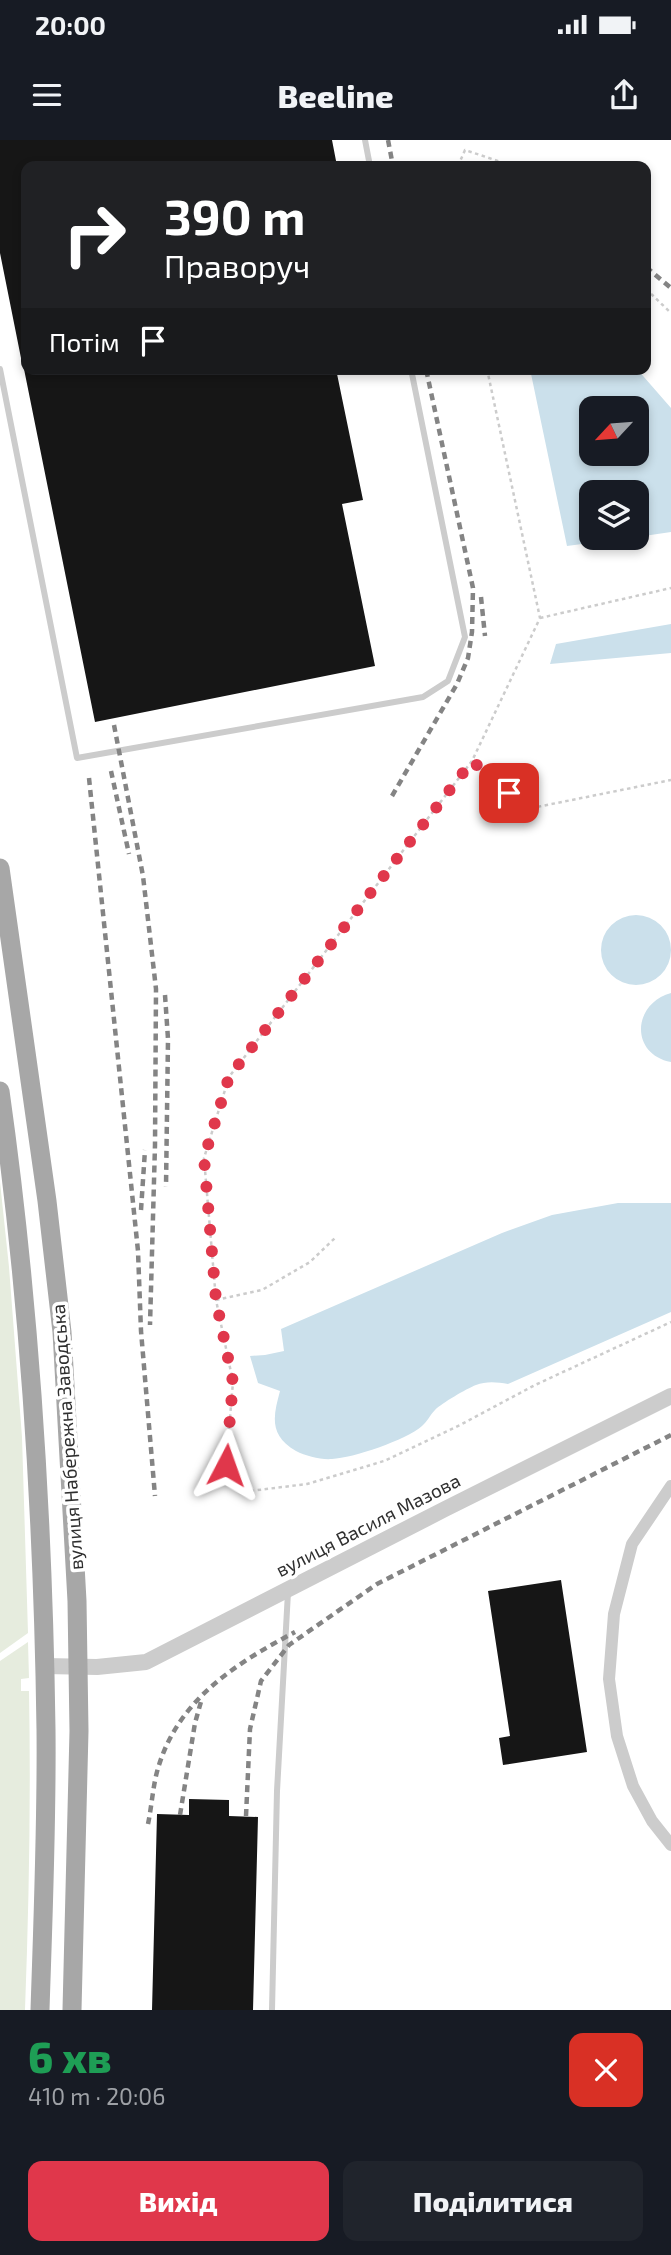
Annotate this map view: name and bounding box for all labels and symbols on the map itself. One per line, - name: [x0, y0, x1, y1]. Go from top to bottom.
- north arrow: [579, 396, 649, 466]
- pin: [479, 763, 539, 823]
- street label: вулиця Набережна Заводська: [46, 1303, 88, 1571]
- position arrow: [189, 1428, 263, 1502]
- street label: вулиця Василя Мазова: [272, 1468, 464, 1582]

